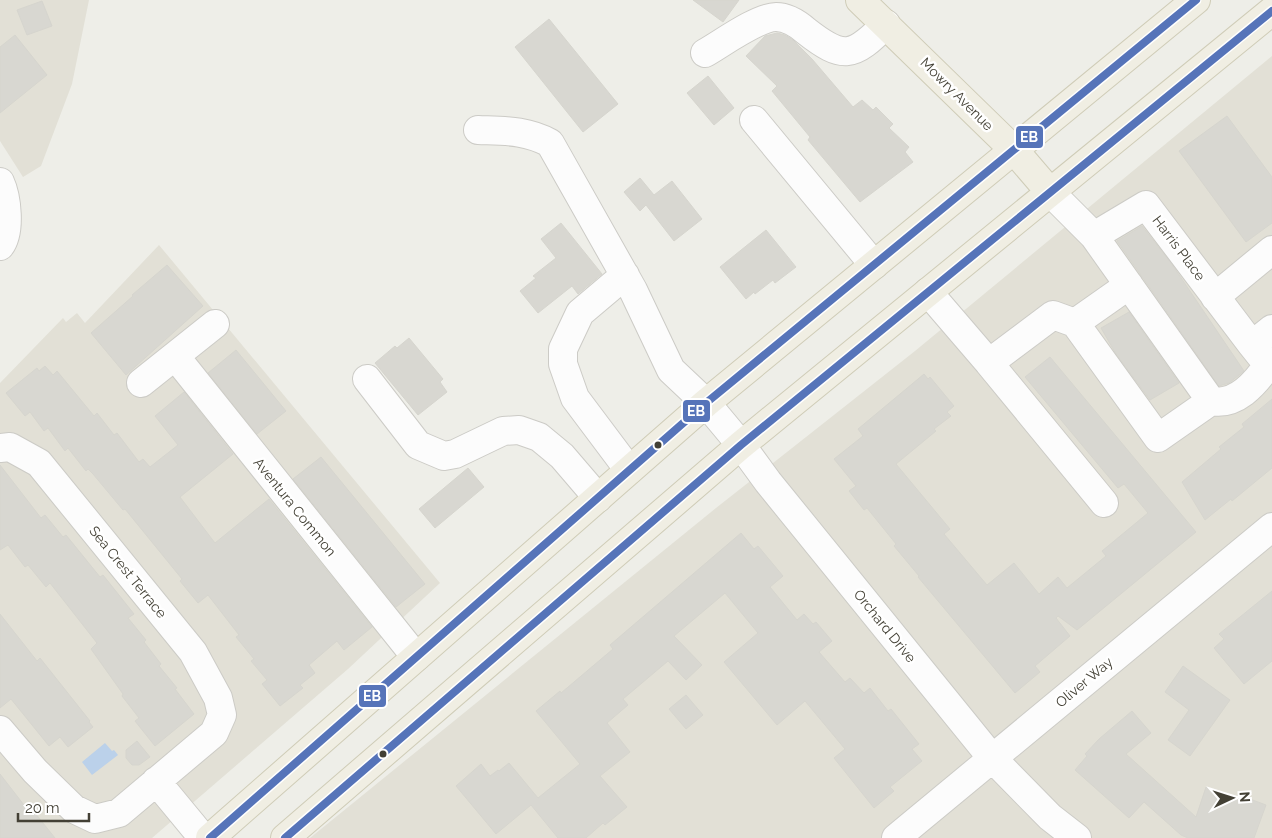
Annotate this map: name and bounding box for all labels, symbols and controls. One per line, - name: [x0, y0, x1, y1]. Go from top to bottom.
- street label: Mowry Avenue: [917, 54, 997, 134]
- line badge: EB: [1015, 125, 1044, 149]
- text: EB: [1020, 129, 1038, 145]
- street label: Harris Place: [1149, 212, 1209, 284]
- line badge: EB: [682, 399, 711, 423]
- text: EB: [687, 403, 705, 419]
- unlabelled marker: [653, 440, 663, 450]
- street label: Aventura Common: [250, 455, 340, 559]
- street label: Sea Crest Terrace: [86, 523, 170, 621]
- street label: Orchard Drive: [851, 586, 919, 666]
- street label: Oliver Way: [1052, 653, 1116, 710]
- line badge: EB: [358, 684, 387, 708]
- text: EB: [363, 688, 381, 704]
- unlabelled marker: [378, 749, 388, 759]
- north arrow: [1207, 773, 1257, 823]
- scale bar: [18, 790, 89, 822]
- text: N: [1237, 791, 1253, 803]
- text: 20 m: [25, 799, 60, 817]

